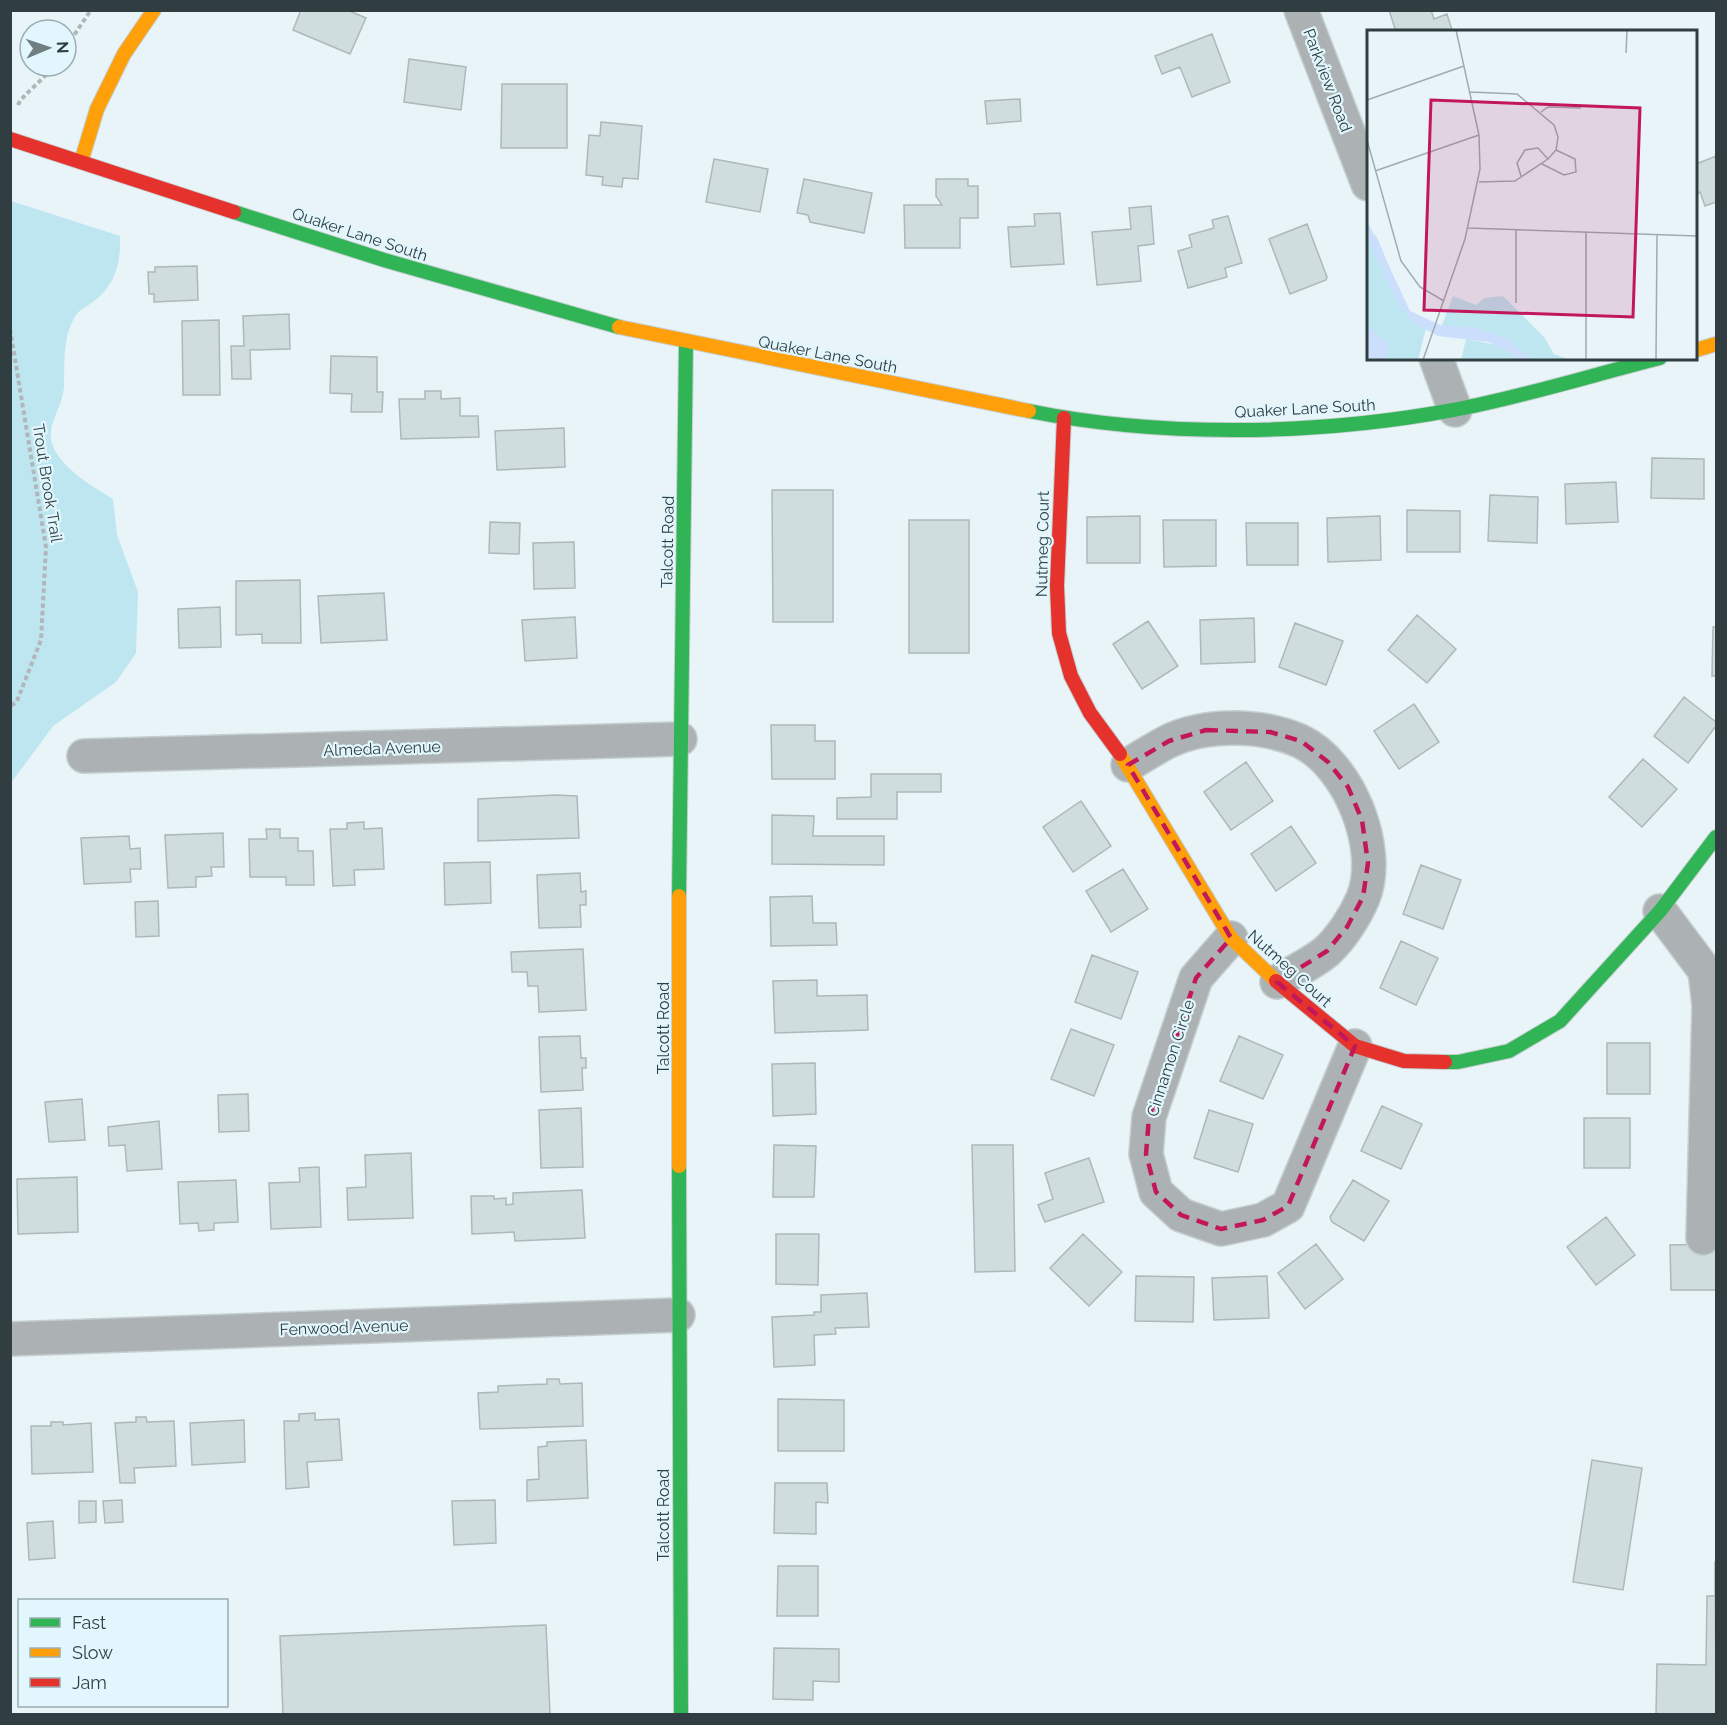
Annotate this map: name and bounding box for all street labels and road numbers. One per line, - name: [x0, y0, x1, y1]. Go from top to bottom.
- street label: Parkview Road: [1299, 26, 1356, 134]
- street label: Quaker Lane South: [290, 204, 430, 265]
- street label: Quaker Lane South: [757, 332, 899, 377]
- street label: Quaker Lane South: [1234, 395, 1376, 422]
- street label: Trout Brook Trail: [29, 422, 66, 544]
- street label: Nutmeg Court: [1032, 490, 1053, 597]
- street label: Talcott Road: [657, 496, 678, 588]
- street label: Almeda Avenue: [323, 737, 441, 760]
- street label: Nutmeg Court: [1244, 926, 1336, 1011]
- street label: Talcott Road: [654, 982, 673, 1074]
- street label: Cinnamon Circle: [1143, 997, 1198, 1119]
- street label: Fenwood Avenue: [279, 1316, 409, 1339]
- street label: Talcott Road: [654, 1469, 673, 1561]

